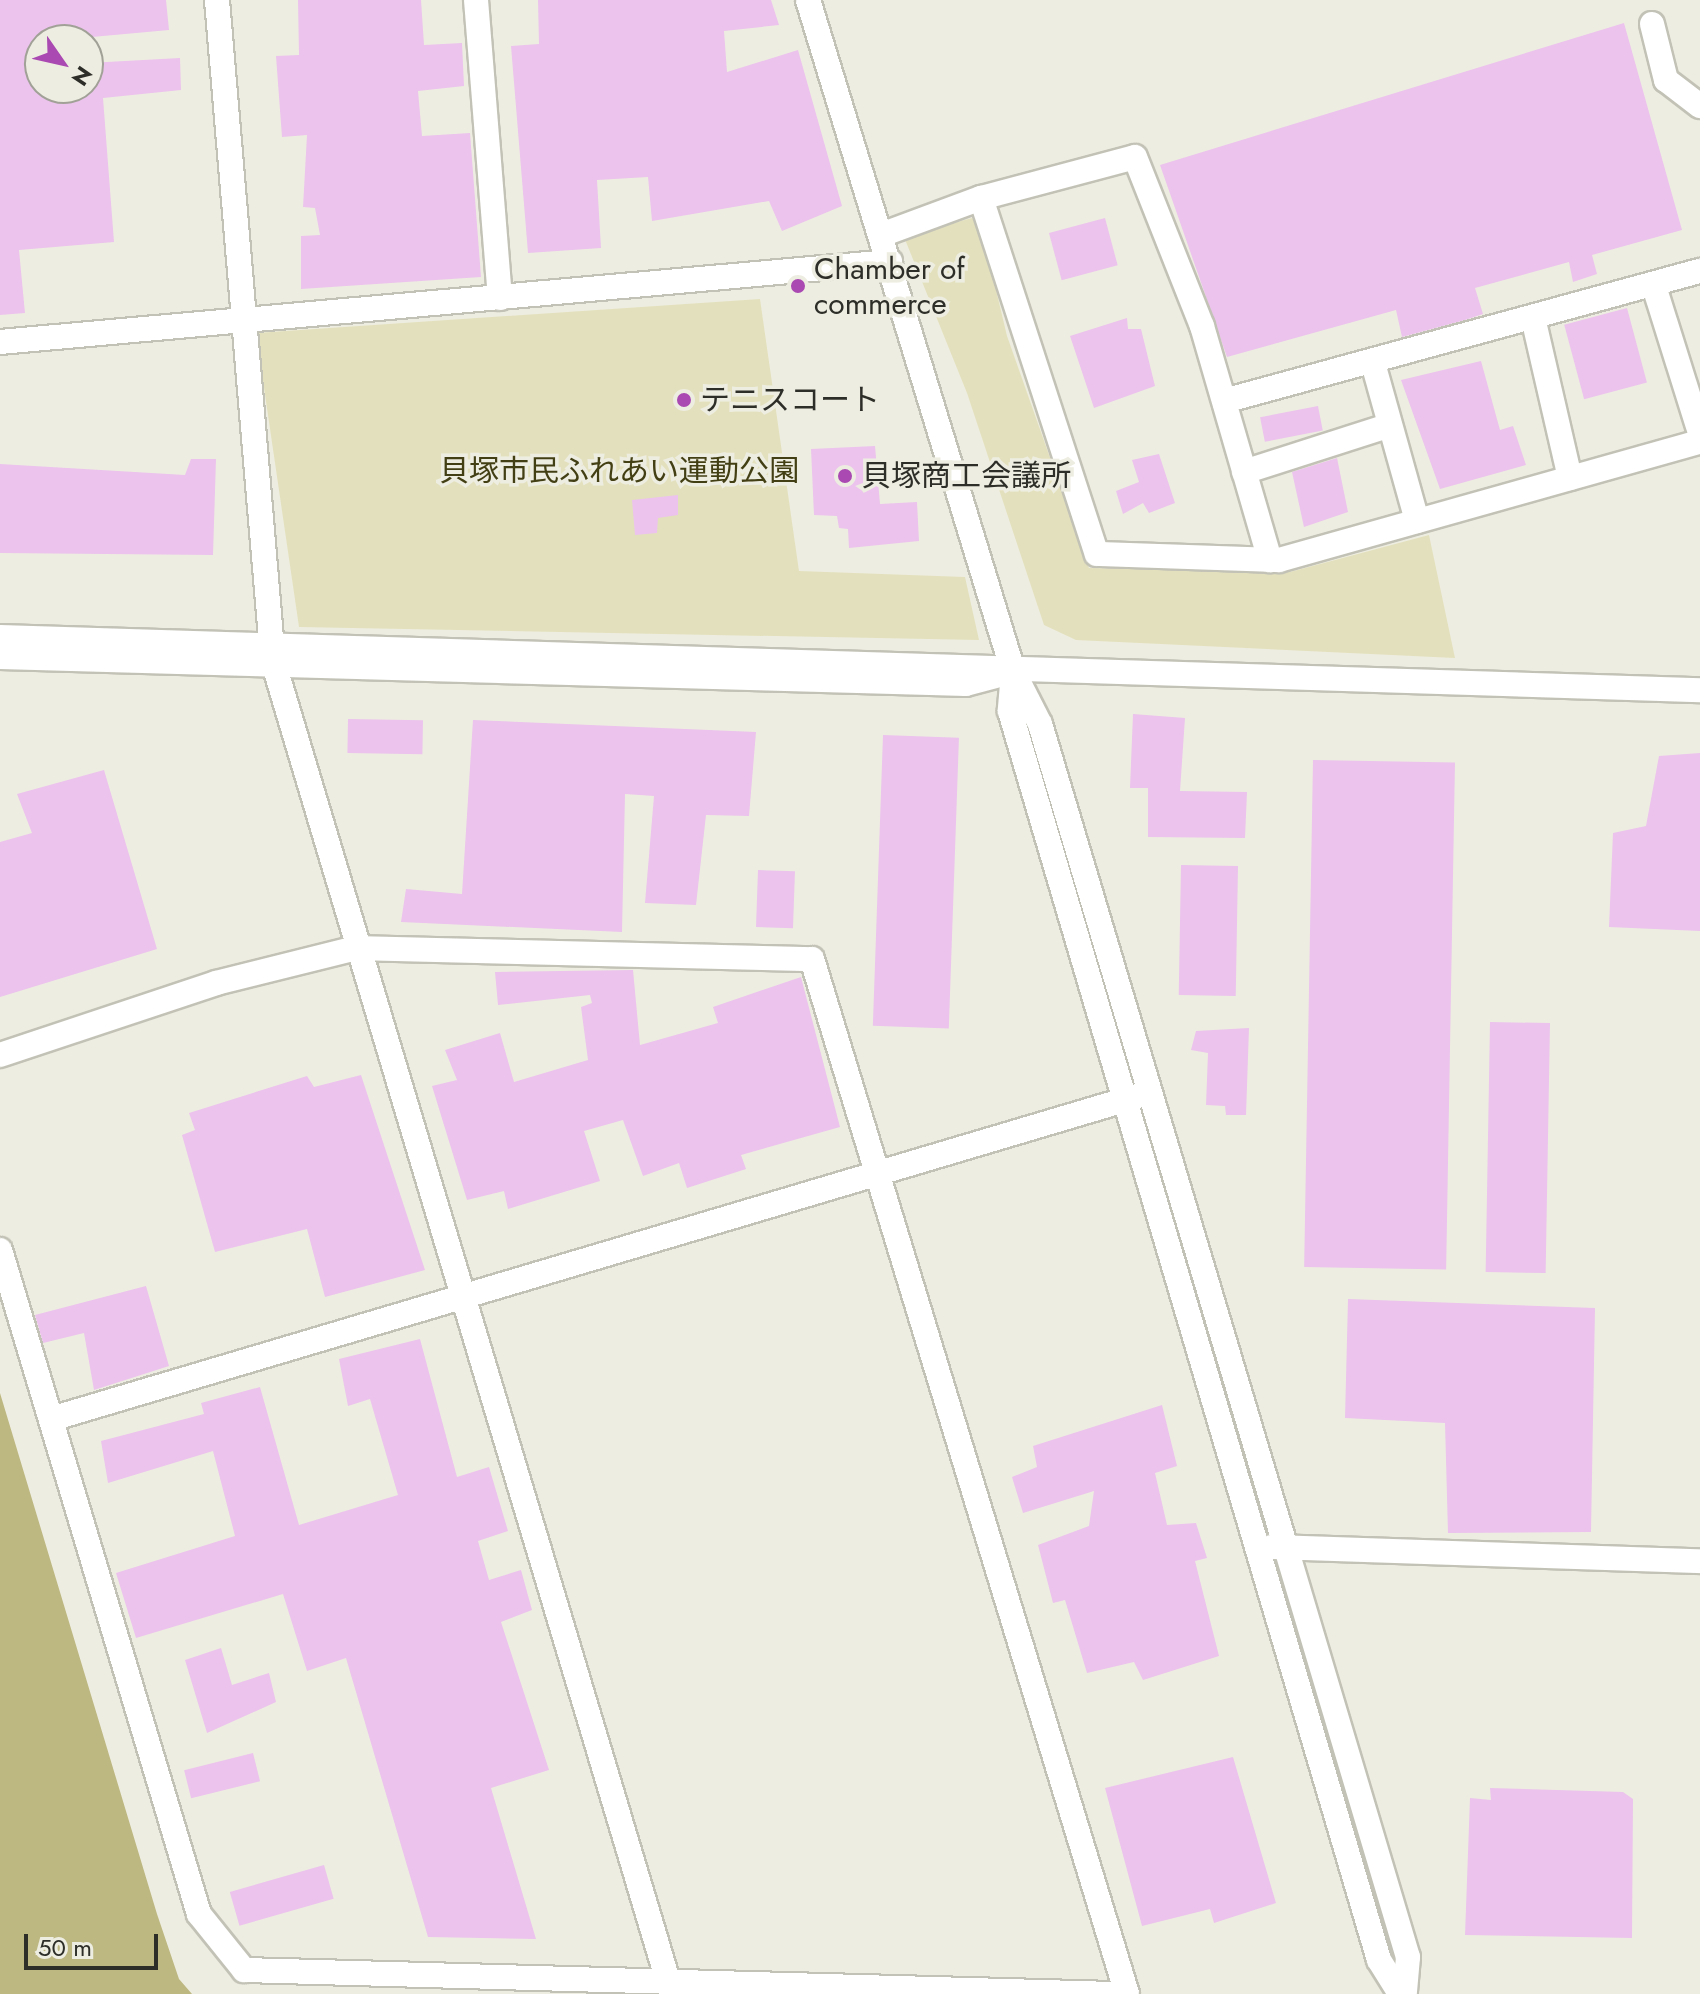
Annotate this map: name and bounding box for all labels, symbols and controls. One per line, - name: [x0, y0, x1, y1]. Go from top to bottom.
- north arrow: [24, 24, 104, 104]
- text: N: [64, 60, 100, 92]
- place label: Chamber of commerce: [814, 251, 965, 322]
- marker: Chamber of commerce: [789, 277, 807, 295]
- place label: テニスコート: [700, 382, 880, 418]
- marker: テニスコート: [675, 391, 693, 409]
- park label: 貝塚市民ふれあい運動公園: [439, 453, 799, 489]
- place label: 貝塚商工会議所: [861, 458, 1071, 494]
- marker: 貝塚商工会議所: [836, 467, 854, 485]
- scale bar: [28, 1918, 162, 1968]
- text: 50 m: [38, 1930, 92, 1965]

